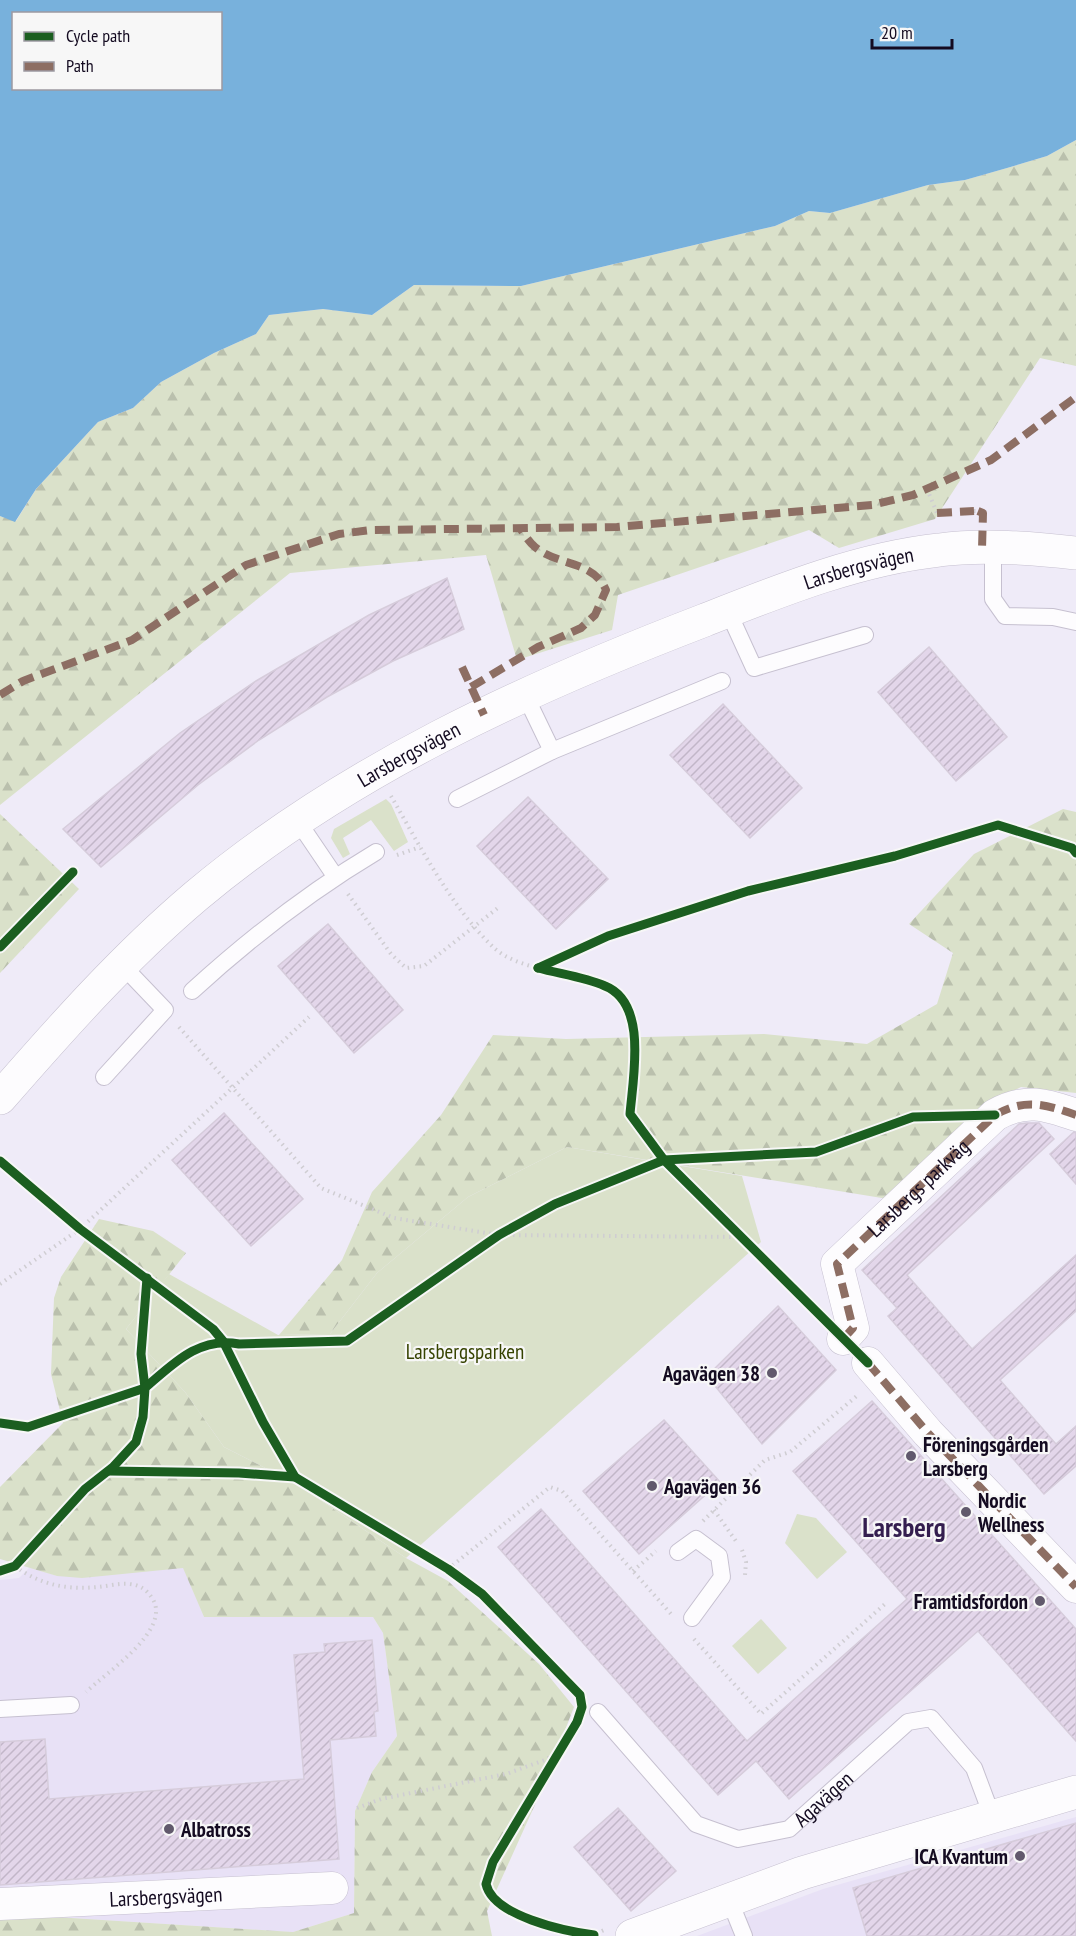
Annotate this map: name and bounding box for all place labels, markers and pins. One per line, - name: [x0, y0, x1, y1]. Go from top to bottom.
- place label: Agavägen 38: [662, 1360, 760, 1387]
- marker: Agavägen 38: [765, 1366, 779, 1380]
- place label: Föreningsgården Larsberg: [923, 1431, 1048, 1482]
- marker: Föreningsgården Larsberg: [904, 1449, 918, 1463]
- place label: Agavägen 36: [663, 1473, 761, 1500]
- marker: Agavägen 36: [645, 1479, 659, 1493]
- place label: Nordic Wellness: [977, 1487, 1044, 1538]
- marker: Nordic Wellness: [959, 1505, 973, 1519]
- place label: Framtidsfordon: [914, 1588, 1028, 1615]
- marker: Framtidsfordon: [1033, 1594, 1047, 1608]
- place label: Albatross: [180, 1816, 251, 1843]
- marker: Albatross: [162, 1822, 176, 1836]
- place label: ICA Kvantum: [914, 1843, 1008, 1870]
- marker: ICA Kvantum: [1013, 1849, 1027, 1863]

